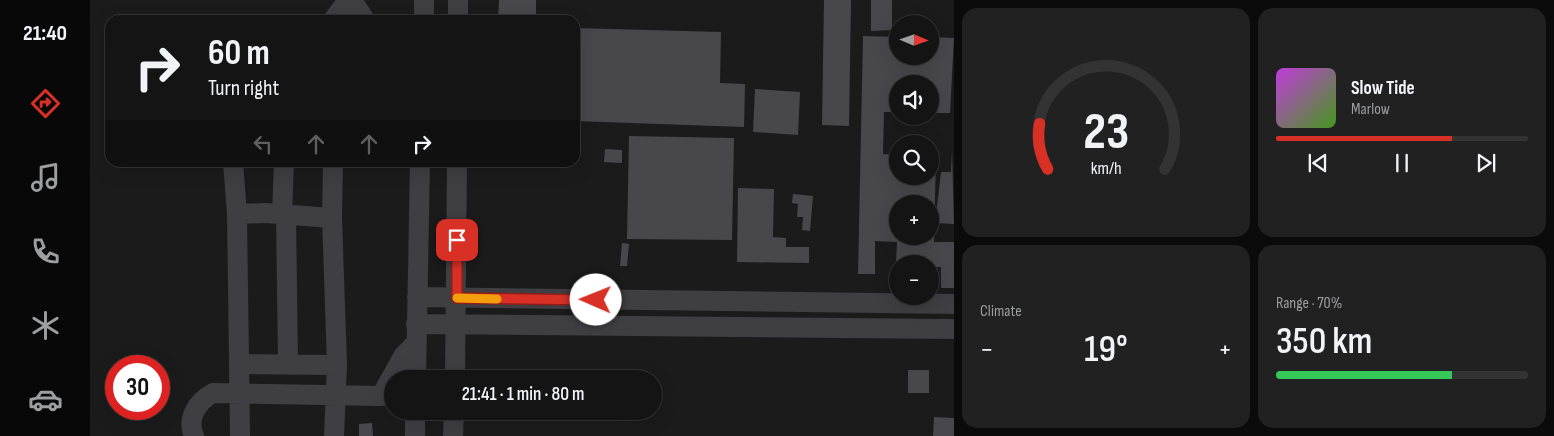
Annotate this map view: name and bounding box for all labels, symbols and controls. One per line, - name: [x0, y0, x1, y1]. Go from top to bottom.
- north arrow: [889, 15, 939, 65]
- map controls: [889, 15, 939, 305]
- text: 21:40: [23, 20, 67, 47]
- text: 60 m: [208, 32, 270, 75]
- icon: right: [125, 35, 190, 100]
- text: Turn right: [208, 75, 279, 102]
- button: sound: [889, 75, 939, 125]
- text: Slow Tide: [1351, 77, 1415, 100]
- icon: directions: [28, 86, 63, 121]
- text: Marlow: [1351, 100, 1390, 119]
- text: 23: [1083, 101, 1129, 164]
- icon: left: [249, 130, 277, 158]
- icon: ahead: [302, 130, 330, 158]
- icon: ahead: [355, 130, 383, 158]
- icon: right: [408, 130, 436, 158]
- button: search: [889, 135, 939, 185]
- icon: previous: [1304, 149, 1332, 177]
- icon: pause: [1388, 149, 1416, 177]
- icon: next: [1472, 149, 1500, 177]
- text: km/h: [1091, 158, 1121, 179]
- icon: music: [28, 160, 63, 195]
- button: +: [889, 195, 939, 245]
- pin: [436, 219, 478, 261]
- icon: arrive: [443, 226, 471, 254]
- icon: phone: [28, 234, 63, 269]
- button: −: [889, 255, 939, 305]
- position arrow: [569, 273, 621, 325]
- text: Range · 70%: [1276, 294, 1342, 313]
- text: Climate: [980, 302, 1022, 321]
- icon: climate: [28, 308, 63, 343]
- text: 350 km: [1276, 319, 1372, 364]
- text: 19°: [1084, 327, 1128, 372]
- text: −: [980, 333, 994, 366]
- text: +: [1218, 333, 1232, 366]
- speed limit sign: 30: [105, 355, 170, 420]
- icon: car: [28, 382, 63, 417]
- text: 21:41 · 1 min · 80 m: [462, 383, 584, 406]

